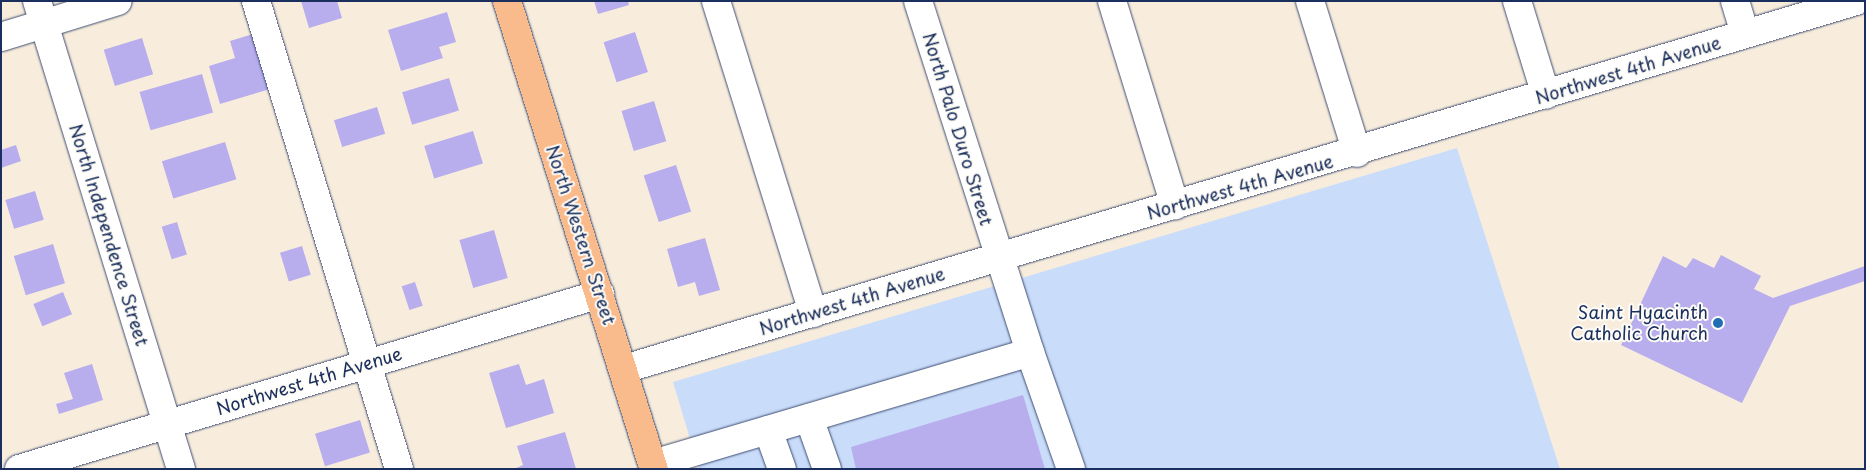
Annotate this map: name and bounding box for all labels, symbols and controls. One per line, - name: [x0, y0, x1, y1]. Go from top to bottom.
- street label: North Palo Duro Street: [918, 29, 998, 229]
- street label: Northwest 4th Avenue: [1533, 32, 1723, 108]
- street label: North Independence Street: [65, 120, 153, 350]
- street label: North Western Street: [542, 143, 620, 327]
- street label: Northwest 4th Avenue: [1145, 150, 1335, 224]
- street label: Northwest 4th Avenue: [757, 263, 947, 339]
- place label: Saint Hyacinth Catholic Church: [1569, 302, 1708, 344]
- marker: Saint Hyacinth Catholic Church: [1712, 317, 1724, 329]
- street label: Northwest 4th Avenue: [214, 343, 404, 419]

